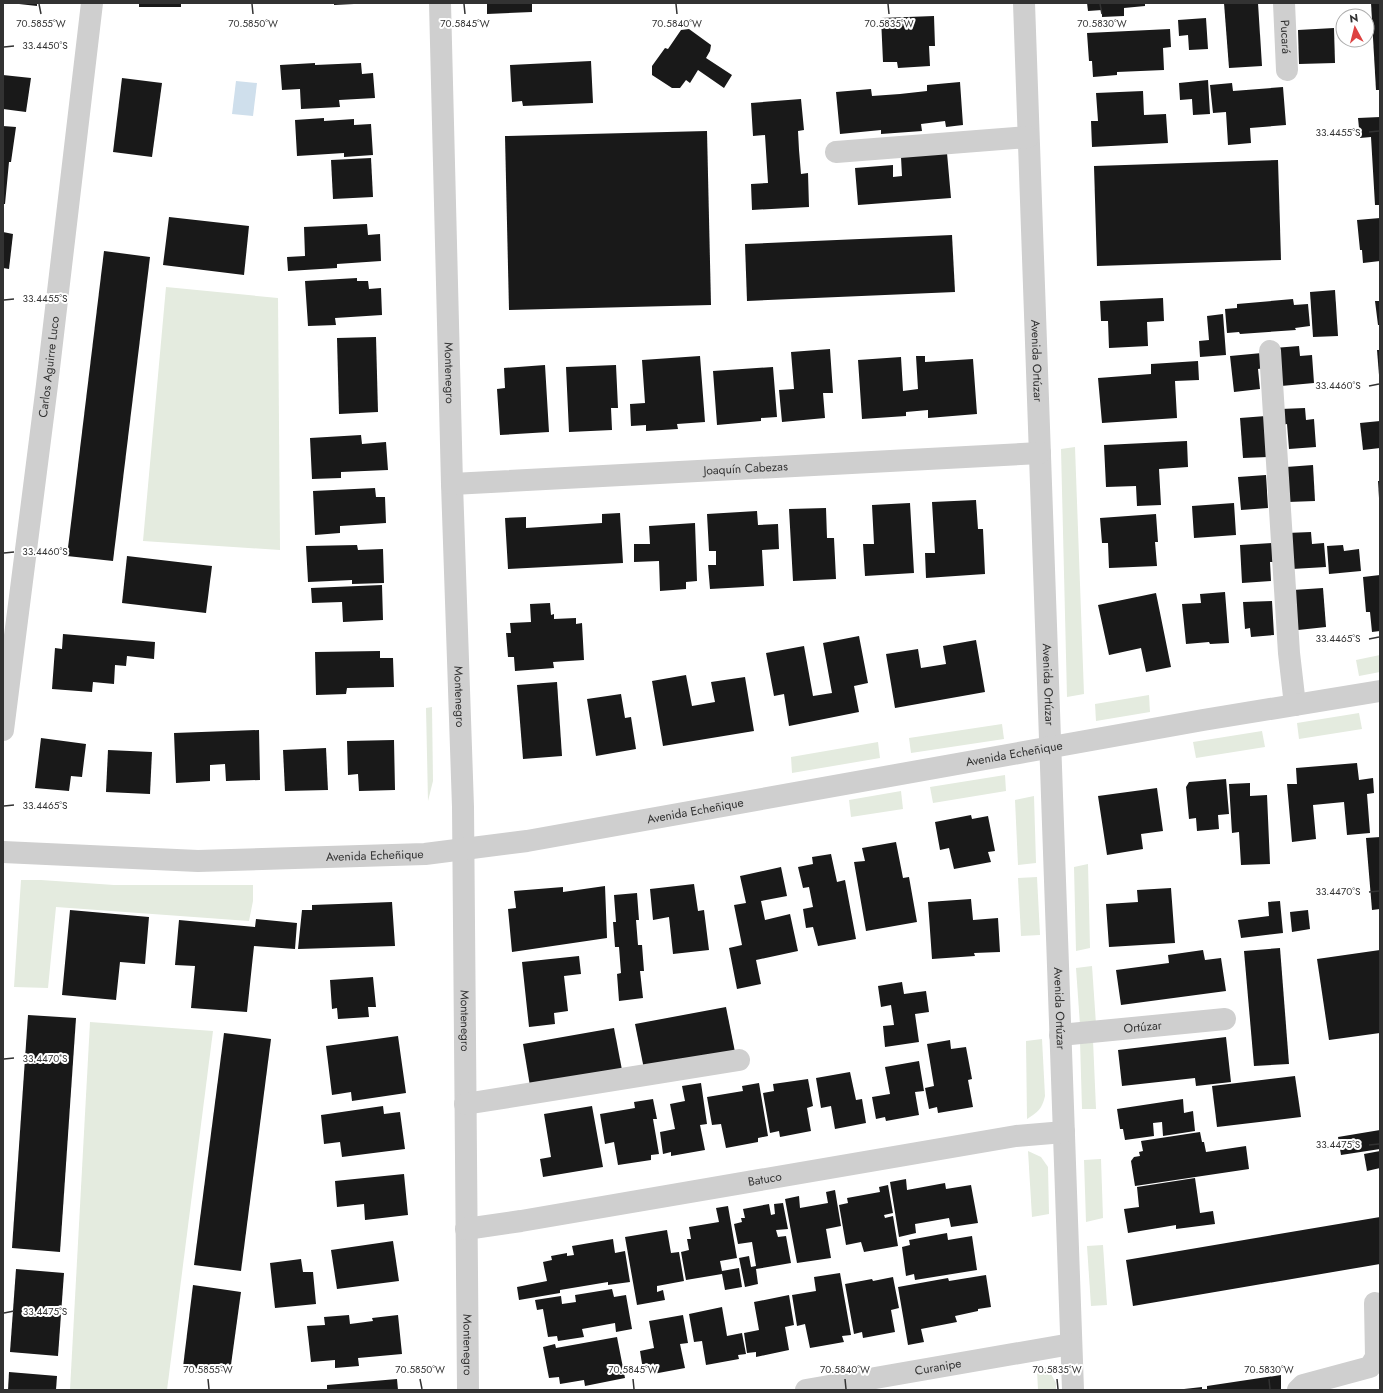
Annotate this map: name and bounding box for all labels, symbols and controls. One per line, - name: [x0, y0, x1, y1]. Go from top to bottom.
- north arrow: [1335, 8, 1375, 48]
- text: N: [1348, 10, 1359, 27]
- text: 70.5855°W: [16, 16, 66, 31]
- text: 70.5850°W: [228, 16, 278, 31]
- text: 70.5845°W: [440, 16, 490, 31]
- text: 70.5840°W: [652, 16, 702, 31]
- text: 70.5835°W: [864, 16, 914, 31]
- text: 70.5830°W: [1077, 16, 1127, 31]
- street label: Pucará: [1276, 20, 1295, 55]
- text: 33.4450°S: [22, 38, 68, 53]
- text: 33.4455°S: [1316, 125, 1361, 140]
- text: 33.4455°S: [23, 291, 68, 306]
- street label: Carlos Aguirre Luco: [34, 315, 64, 419]
- street label: Avenida Ortúzar: [1026, 319, 1047, 403]
- street label: Montenegro: [439, 342, 459, 404]
- text: 33.4460°S: [1315, 378, 1361, 393]
- street label: Joaquín Cabezas: [701, 457, 788, 480]
- text: 33.4460°S: [22, 544, 68, 559]
- text: 33.4465°S: [1315, 631, 1361, 646]
- street label: Avenida Ortúzar: [1038, 643, 1059, 727]
- street label: Montenegro: [449, 666, 469, 728]
- street label: Avenida Echeñique: [964, 736, 1064, 771]
- street label: Avenida Echeñique: [645, 793, 745, 828]
- text: 33.4465°S: [22, 798, 68, 813]
- street label: Avenida Echeñique: [325, 845, 424, 866]
- text: 33.4470°S: [1316, 884, 1361, 899]
- street label: Avenida Ortúzar: [1049, 967, 1070, 1051]
- street label: Montenegro: [456, 990, 474, 1052]
- street label: Ortúzar: [1123, 1016, 1163, 1038]
- text: 33.4470°S: [23, 1051, 68, 1066]
- text: 33.4475°S: [1316, 1137, 1361, 1152]
- street label: Batuco: [747, 1167, 784, 1191]
- text: 33.4475°S: [23, 1304, 68, 1319]
- street label: Montenegro: [458, 1314, 477, 1376]
- street label: Curanipe: [913, 1354, 963, 1380]
- text: 70.5855°W: [183, 1362, 233, 1377]
- text: 70.5850°W: [395, 1362, 445, 1377]
- text: 70.5845°W: [608, 1362, 658, 1377]
- text: 70.5840°W: [820, 1362, 870, 1377]
- text: 70.5835°W: [1032, 1362, 1082, 1377]
- text: 70.5830°W: [1244, 1362, 1294, 1377]

